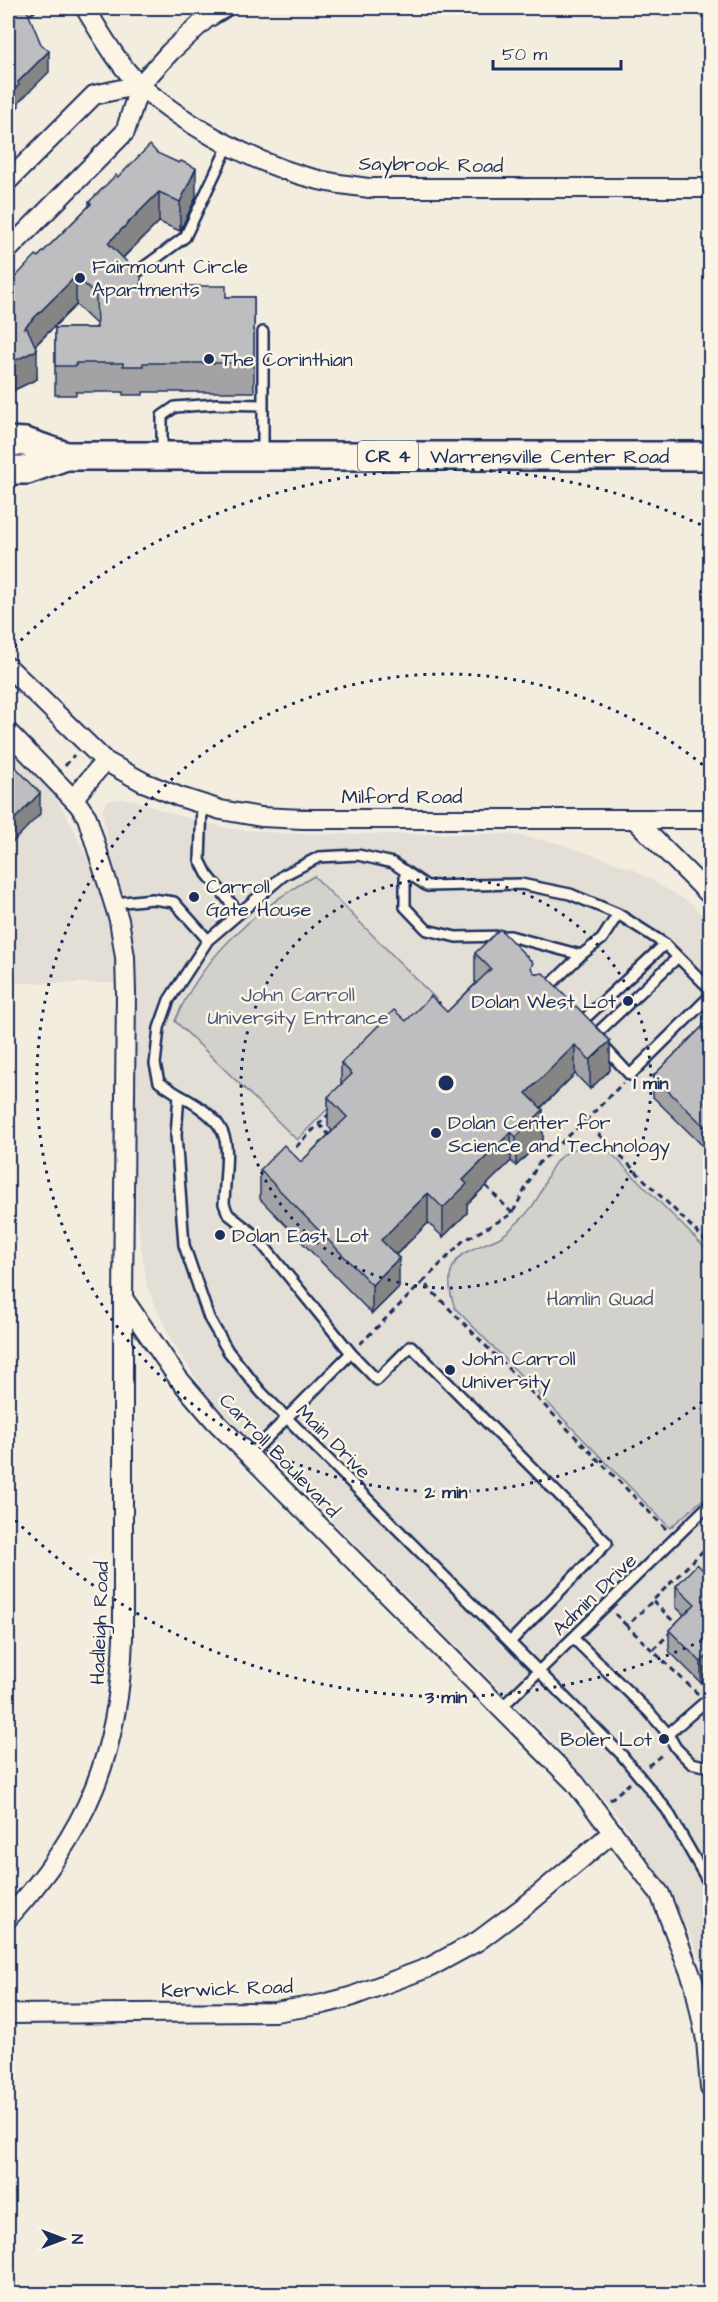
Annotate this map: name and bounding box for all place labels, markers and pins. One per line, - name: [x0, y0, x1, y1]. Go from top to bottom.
- place label: Fairmount Circle Apartments: [92, 253, 248, 304]
- marker: Fairmount Circle Apartments: [73, 271, 87, 285]
- place label: The Corinthian: [221, 346, 353, 374]
- marker: The Corinthian: [202, 352, 216, 366]
- place label: Carroll Gate House: [206, 873, 311, 924]
- marker: Carroll Gate House: [187, 890, 201, 904]
- place label: Dolan West Lot: [472, 988, 616, 1016]
- marker: Dolan West Lot: [621, 994, 635, 1008]
- centre of rings: [436, 1073, 456, 1093]
- place label: Dolan Center for Science and Technology: [448, 1109, 670, 1161]
- marker: Dolan Center for Science and Technology: [429, 1126, 443, 1140]
- place label: Dolan East Lot: [232, 1222, 369, 1250]
- marker: Dolan East Lot: [213, 1228, 227, 1242]
- place label: John Carroll University: [462, 1345, 576, 1397]
- marker: John Carroll University: [443, 1363, 457, 1377]
- place label: Boler Lot: [560, 1726, 652, 1754]
- marker: Boler Lot: [657, 1732, 671, 1746]

